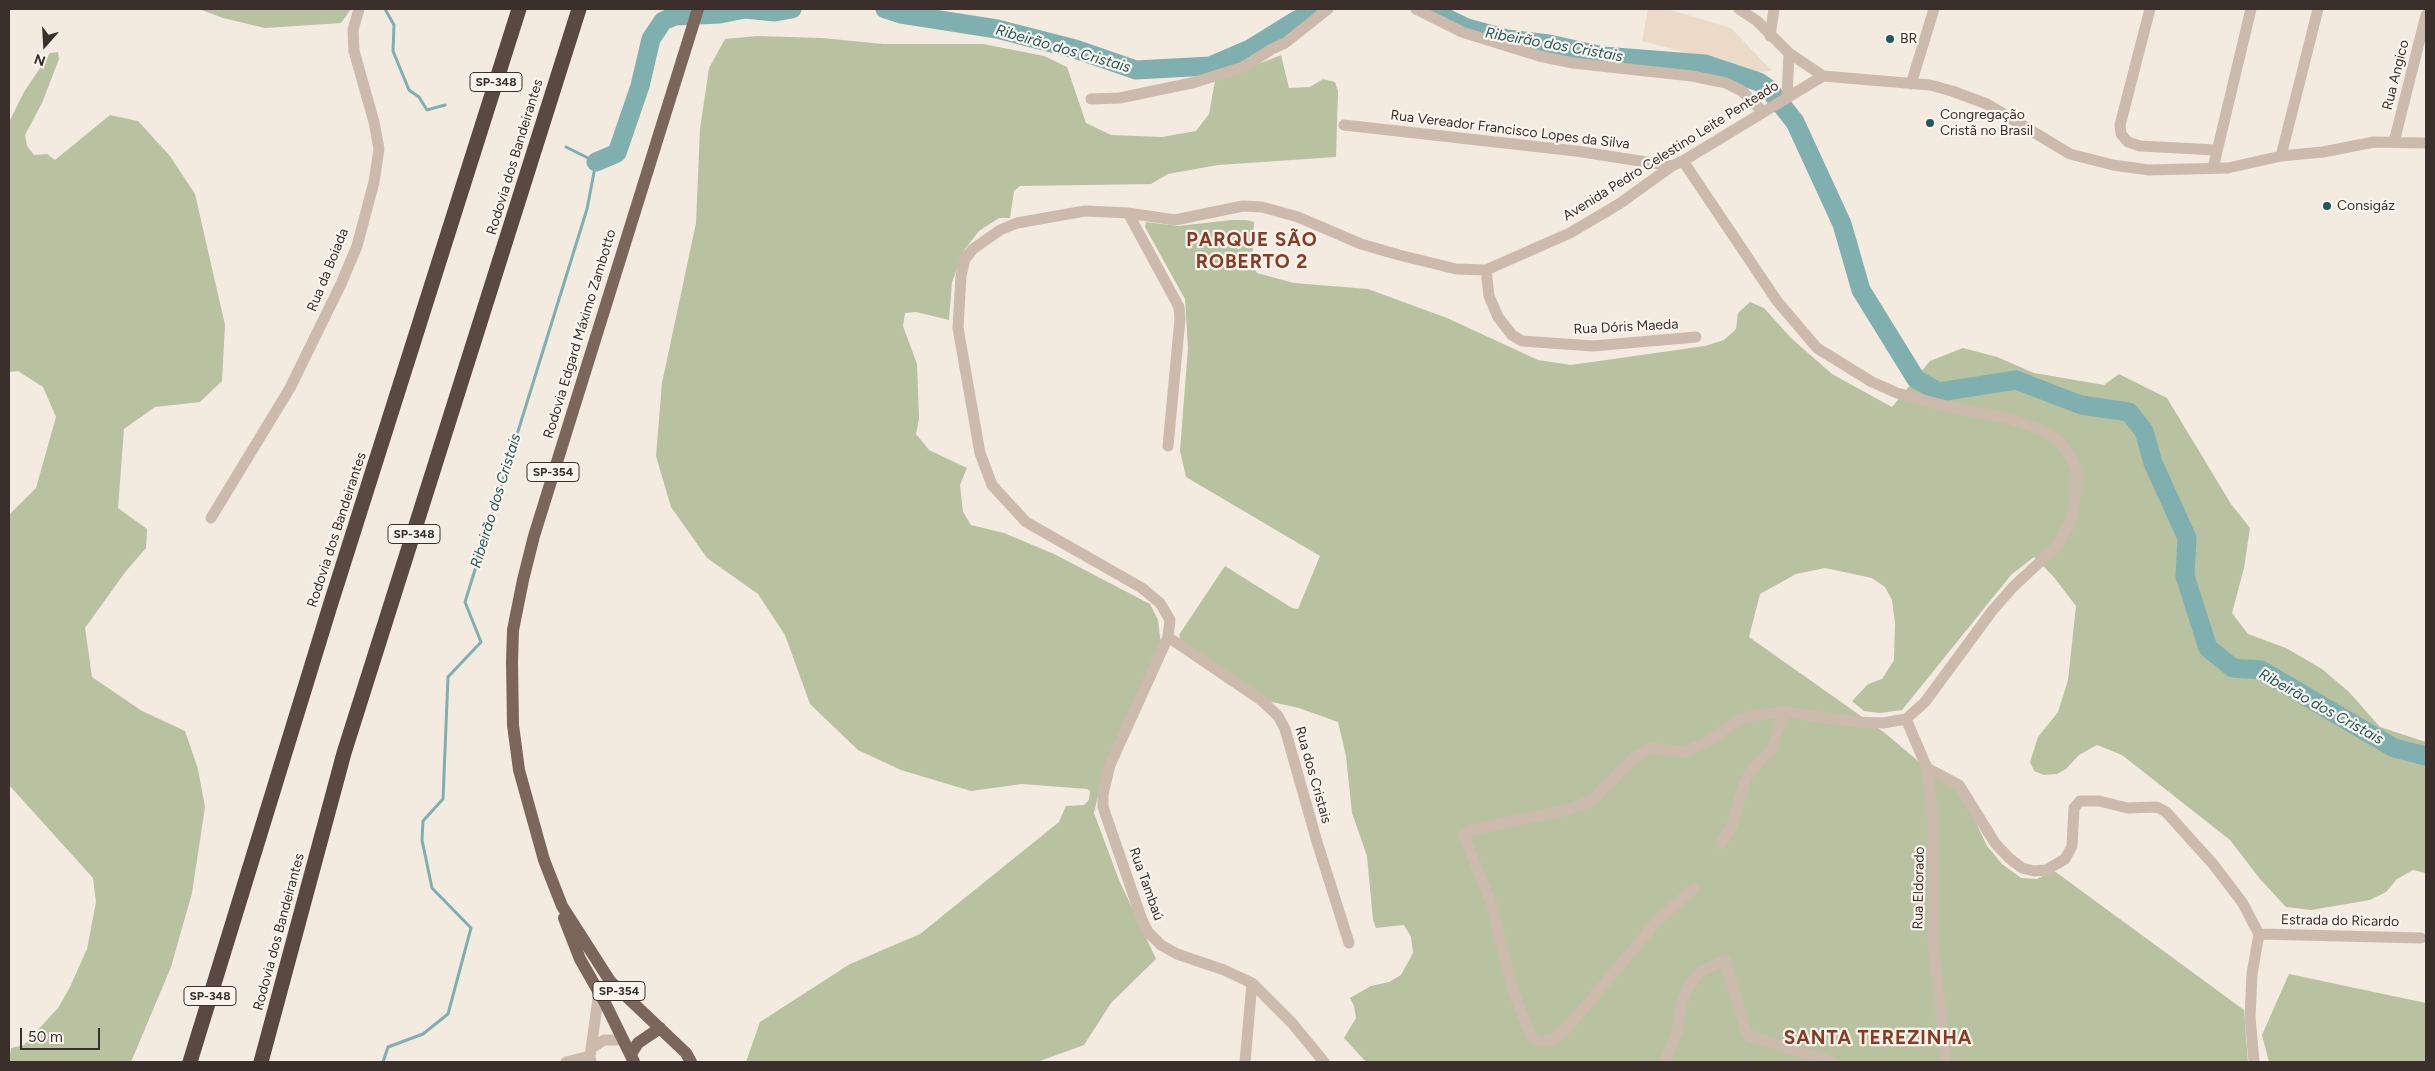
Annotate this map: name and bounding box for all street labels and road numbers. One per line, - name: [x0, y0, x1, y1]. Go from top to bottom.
- street label: Rua Angico: [2379, 38, 2413, 112]
- road number: SP-348: [470, 72, 522, 91]
- street label: Rodovia dos Bandeirantes: [483, 77, 547, 237]
- street label: Avenida Pedro Celestino Leite Penteado: [1560, 77, 1782, 225]
- street label: Rua Vereador Francisco Lopes da Silva: [1389, 107, 1631, 153]
- street label: Rua da Boiada: [304, 226, 352, 314]
- street label: Rodovia Edgard Máximo Zambotto: [540, 227, 620, 441]
- street label: Rua Dóris Maeda: [1573, 316, 1679, 338]
- street label: Rodovia dos Bandeirantes: [304, 450, 370, 610]
- road number: SP-354: [527, 462, 579, 482]
- road number: SP-348: [388, 524, 440, 544]
- street label: Rua dos Cristais: [1291, 725, 1335, 825]
- street label: Rua Tambaú: [1125, 845, 1167, 923]
- street label: Rua Eldorado: [1910, 846, 1928, 930]
- street label: Rodovia dos Bandeirantes: [250, 852, 308, 1012]
- street label: Estrada do Ricardo: [2281, 912, 2399, 930]
- road number: SP-354: [593, 981, 645, 1000]
- road number: SP-348: [184, 986, 236, 1006]

